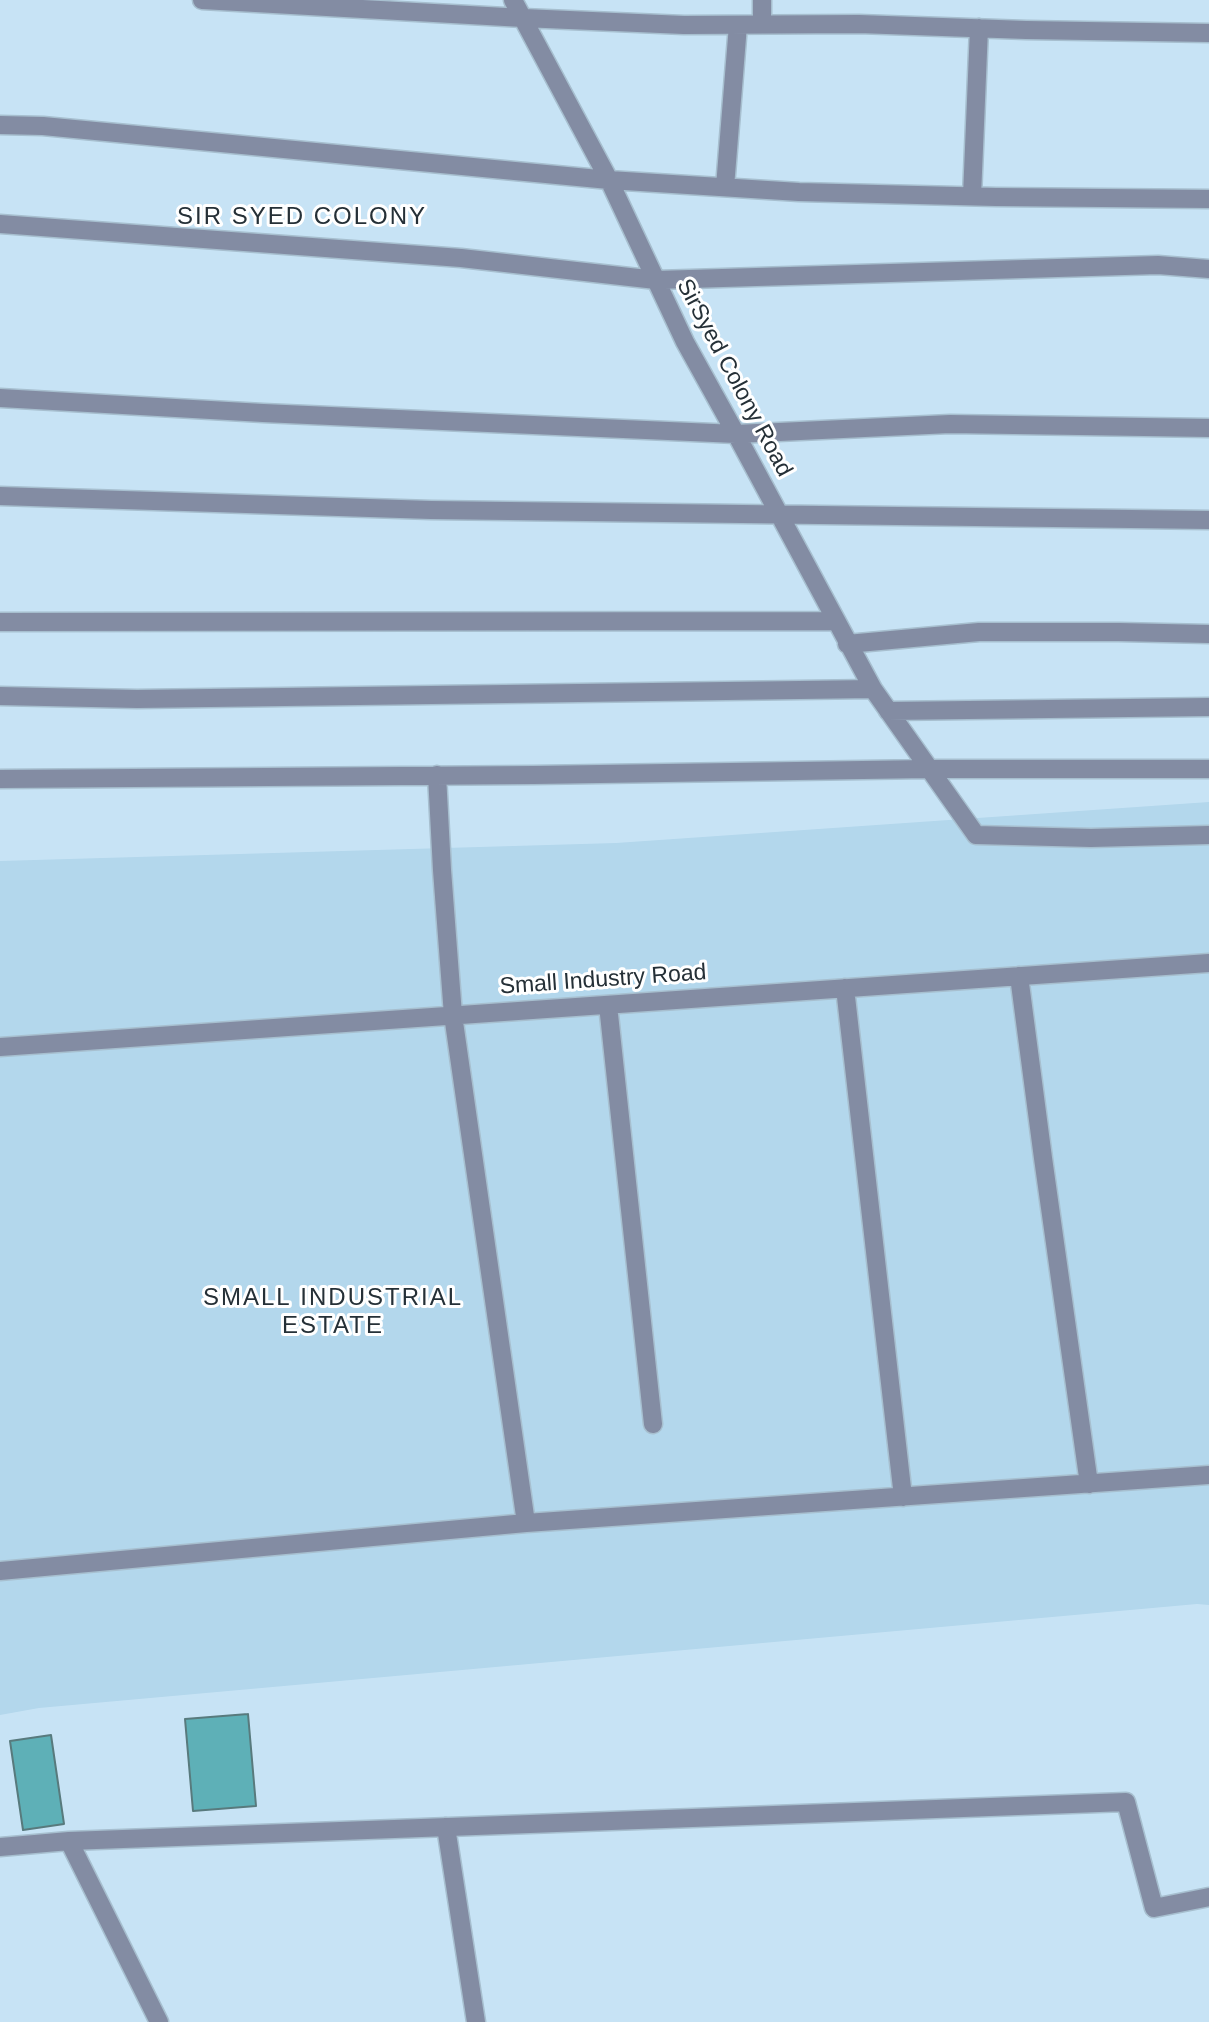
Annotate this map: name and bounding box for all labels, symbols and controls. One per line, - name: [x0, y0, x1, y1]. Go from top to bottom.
- district label: SIR SYED COLONY: [179, 203, 425, 231]
- street label: SirSyed Colony Road: [670, 274, 798, 482]
- street label: Small Industry Road: [499, 959, 707, 1001]
- district label: SMALL INDUSTRIAL ESTATE: [205, 1284, 461, 1340]

